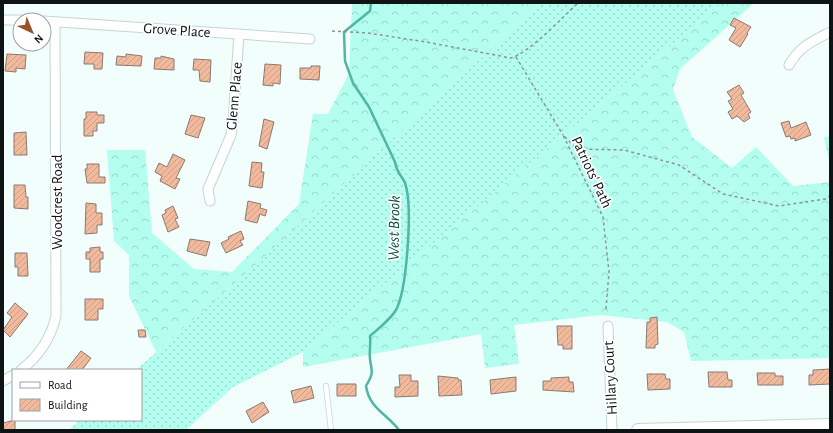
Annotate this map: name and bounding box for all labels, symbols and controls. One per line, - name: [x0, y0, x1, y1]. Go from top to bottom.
- north arrow: [12, 12, 52, 52]
- street label: Grove Place: [143, 21, 211, 40]
- text: N: [32, 32, 45, 45]
- street label: Glenn Place: [224, 61, 245, 131]
- street label: Patriots' Path: [568, 134, 615, 210]
- street label: Woodcrest Road: [50, 154, 65, 250]
- water label: West Brook: [385, 195, 403, 261]
- street label: Hillary Court: [601, 340, 620, 415]
- legend: [12, 369, 142, 421]
- text: Road: [48, 379, 72, 391]
- text: Building: [48, 399, 88, 411]

